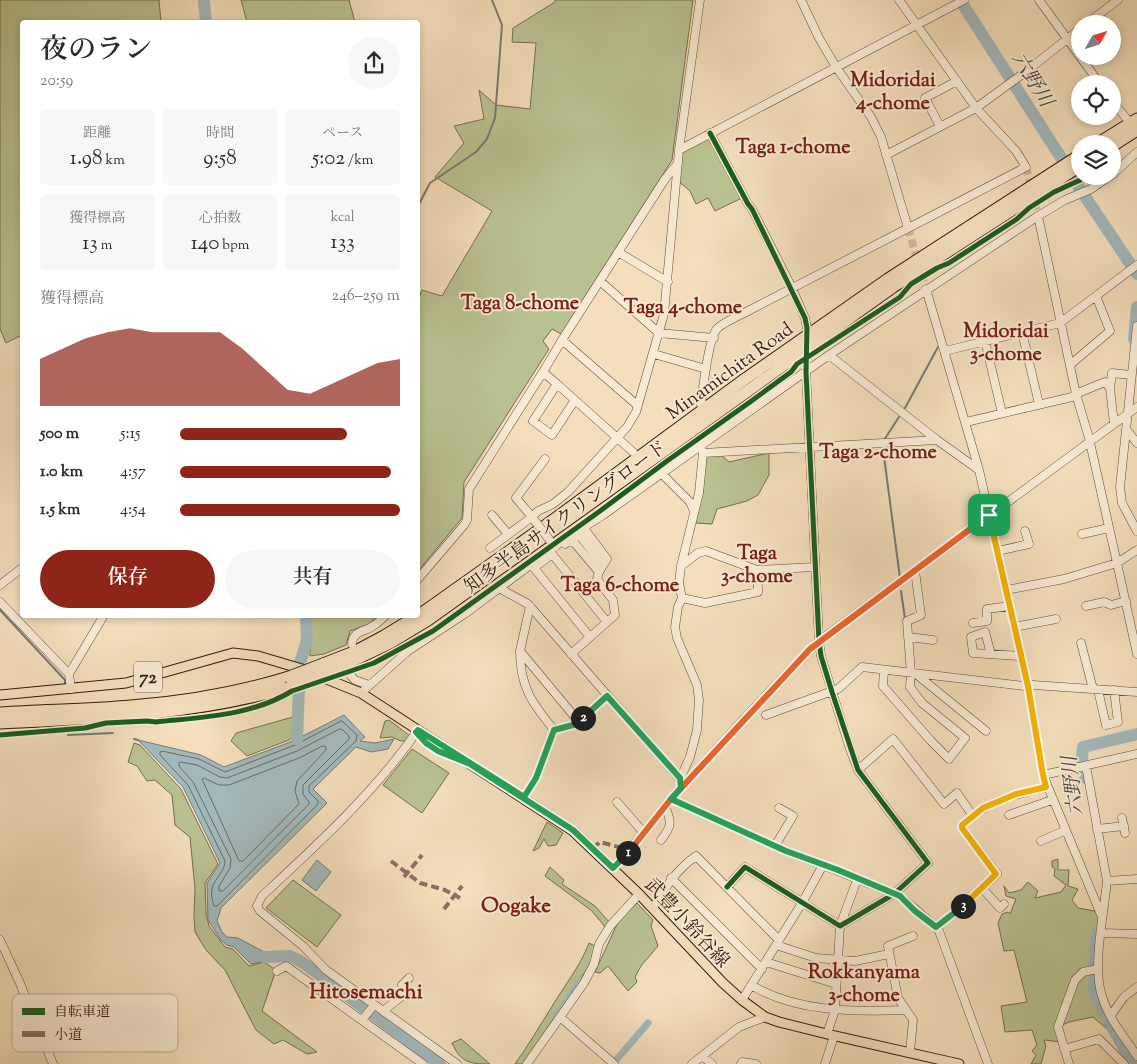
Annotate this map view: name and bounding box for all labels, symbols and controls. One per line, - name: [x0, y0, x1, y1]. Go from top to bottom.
- north arrow: [1071, 15, 1121, 65]
- map controls: [1071, 15, 1121, 185]
- text: 夜のラン: [40, 31, 152, 71]
- button: share: [348, 37, 400, 89]
- water label: 六野川: [1003, 47, 1060, 115]
- district label: Midoridai 4-chome: [850, 67, 936, 119]
- text: 20:59: [40, 70, 73, 93]
- button: locate: [1071, 75, 1121, 125]
- text: 距離: [83, 124, 111, 144]
- text: 時間: [206, 124, 234, 144]
- text: ペース: [322, 124, 363, 144]
- district label: Taga 1-chome: [736, 134, 850, 163]
- button: layers: [1071, 135, 1121, 185]
- text: 1.98: [70, 144, 103, 174]
- text: 9:58: [203, 144, 237, 174]
- text: 5:02: [312, 144, 345, 174]
- text: km: [103, 151, 125, 171]
- text: /km: [345, 151, 373, 171]
- text: kcal: [331, 208, 355, 228]
- text: 獲得標高: [69, 209, 125, 229]
- text: 心拍数: [199, 209, 241, 229]
- text: 133: [331, 228, 355, 258]
- text: 13: [82, 229, 98, 259]
- text: 140: [191, 229, 219, 259]
- text: m: [98, 236, 112, 256]
- text: bpm: [219, 236, 249, 256]
- text: 246–259 m: [331, 285, 400, 308]
- text: 獲得標高: [40, 288, 104, 311]
- district label: Taga 8-chome: [461, 290, 579, 319]
- district label: Taga 4-chome: [624, 294, 742, 323]
- street label: Minamichita Road: [662, 317, 800, 427]
- district label: Midoridai 3-chome: [963, 318, 1049, 370]
- text: 500 m: [40, 423, 79, 446]
- text: 5:15: [120, 423, 141, 446]
- street label: 知多半島サイクリングロード: [459, 435, 673, 601]
- district label: Taga 2-chome: [819, 439, 937, 468]
- text: 1.0 km: [40, 461, 83, 484]
- text: 4:57: [120, 461, 146, 484]
- pin: [968, 494, 1010, 536]
- text: 1.5 km: [40, 499, 80, 522]
- text: 4:54: [120, 499, 146, 522]
- icon: arrive: [975, 501, 1003, 529]
- district label: Taga 3-chome: [721, 540, 793, 592]
- button: 保存: [40, 550, 215, 608]
- button: 共有: [225, 550, 400, 608]
- district label: Taga 6-chome: [561, 572, 679, 601]
- road number: 72: [134, 662, 162, 692]
- pin: 2: [570, 706, 596, 730]
- text: 2: [580, 708, 587, 728]
- water label: 六野川: [1056, 752, 1093, 817]
- pin: 1: [616, 840, 640, 866]
- text: 1: [626, 843, 631, 863]
- street label: 武豊小鈴谷線: [637, 873, 735, 975]
- district label: Oogake: [481, 892, 551, 922]
- pin: 3: [950, 894, 976, 918]
- text: 3: [961, 896, 966, 916]
- district label: Rokkanyama 3-chome: [808, 959, 921, 1011]
- district label: Hitosemachi: [309, 978, 423, 1008]
- legend: [12, 994, 178, 1052]
- text: 自転車道: [54, 1003, 110, 1023]
- text: 小道: [54, 1026, 82, 1046]

